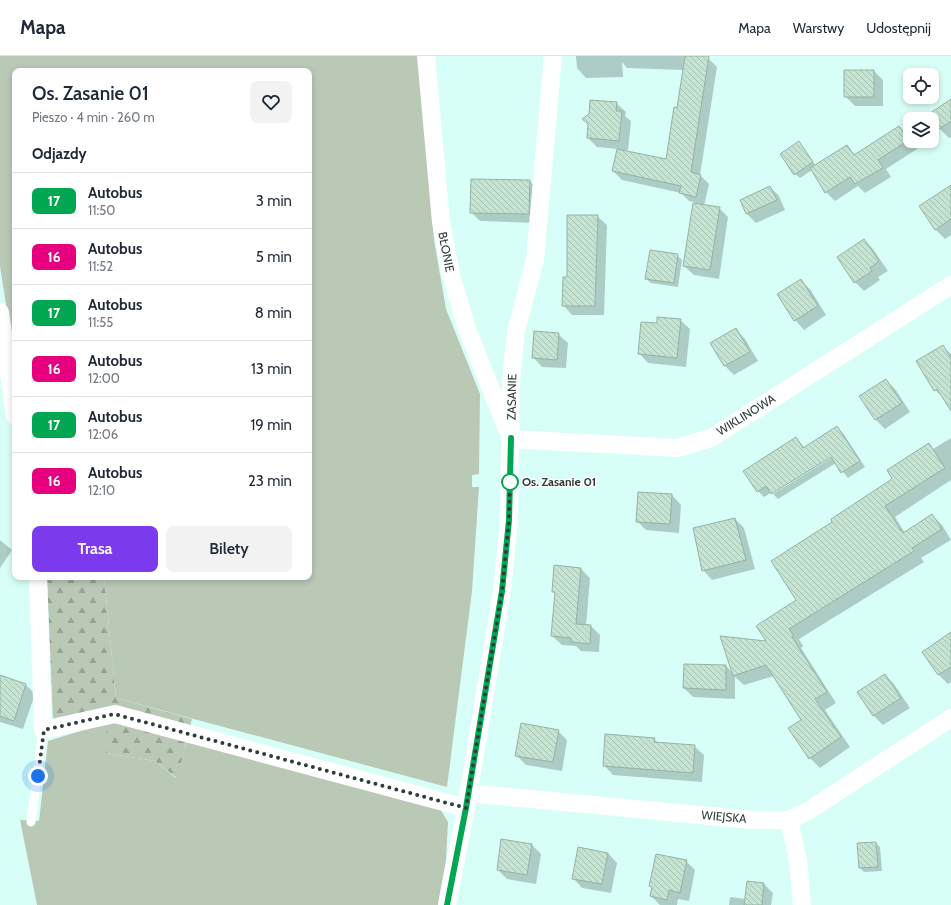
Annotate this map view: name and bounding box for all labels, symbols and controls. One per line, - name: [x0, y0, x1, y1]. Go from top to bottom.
- text: Mapa: [20, 16, 66, 39]
- text: Mapa: [738, 19, 771, 37]
- text: Warstwy: [793, 19, 844, 37]
- text: Udostępnij: [866, 19, 931, 37]
- map controls: [903, 68, 939, 148]
- button: locate: [903, 68, 939, 104]
- button: heart: [250, 81, 292, 123]
- text: Os. Zasanie 01: [32, 82, 149, 105]
- text: Pieszo · 4 min · 260 m: [32, 109, 155, 125]
- button: layers: [903, 112, 939, 148]
- text: Odjazdy: [32, 145, 87, 163]
- text: Autobus: [88, 184, 142, 202]
- text: 17: [48, 192, 60, 210]
- text: 3 min: [256, 192, 292, 210]
- text: 11:50: [88, 202, 115, 218]
- street label: BŁONIE: [435, 231, 458, 274]
- text: Autobus: [88, 240, 142, 258]
- text: 16: [47, 248, 61, 266]
- text: 5 min: [256, 248, 292, 266]
- text: 11:52: [88, 258, 113, 274]
- text: Autobus: [88, 296, 142, 314]
- text: 17: [48, 304, 60, 322]
- text: 8 min: [255, 304, 292, 322]
- text: 11:55: [88, 314, 113, 330]
- text: Autobus: [88, 352, 142, 370]
- text: 16: [47, 360, 61, 378]
- text: 13 min: [251, 360, 292, 378]
- text: 12:00: [88, 370, 120, 386]
- street label: ZASANIE: [504, 373, 519, 420]
- street label: WIKLINOWA: [714, 390, 778, 438]
- text: Autobus: [88, 408, 142, 426]
- text: 17: [48, 416, 60, 434]
- text: 19 min: [250, 416, 292, 434]
- text: 12:06: [88, 426, 118, 442]
- text: Autobus: [88, 464, 142, 482]
- text: 16: [47, 472, 61, 490]
- text: 23 min: [248, 472, 292, 490]
- marker: Os. Zasanie 01: [501, 473, 519, 491]
- place label: Os. Zasanie 01: [522, 474, 596, 489]
- text: 12:10: [88, 482, 115, 498]
- button: Trasa: [32, 526, 158, 572]
- button: Bilety: [166, 526, 292, 572]
- your location: [28, 766, 48, 786]
- street label: WIEJSKA: [701, 807, 748, 826]

